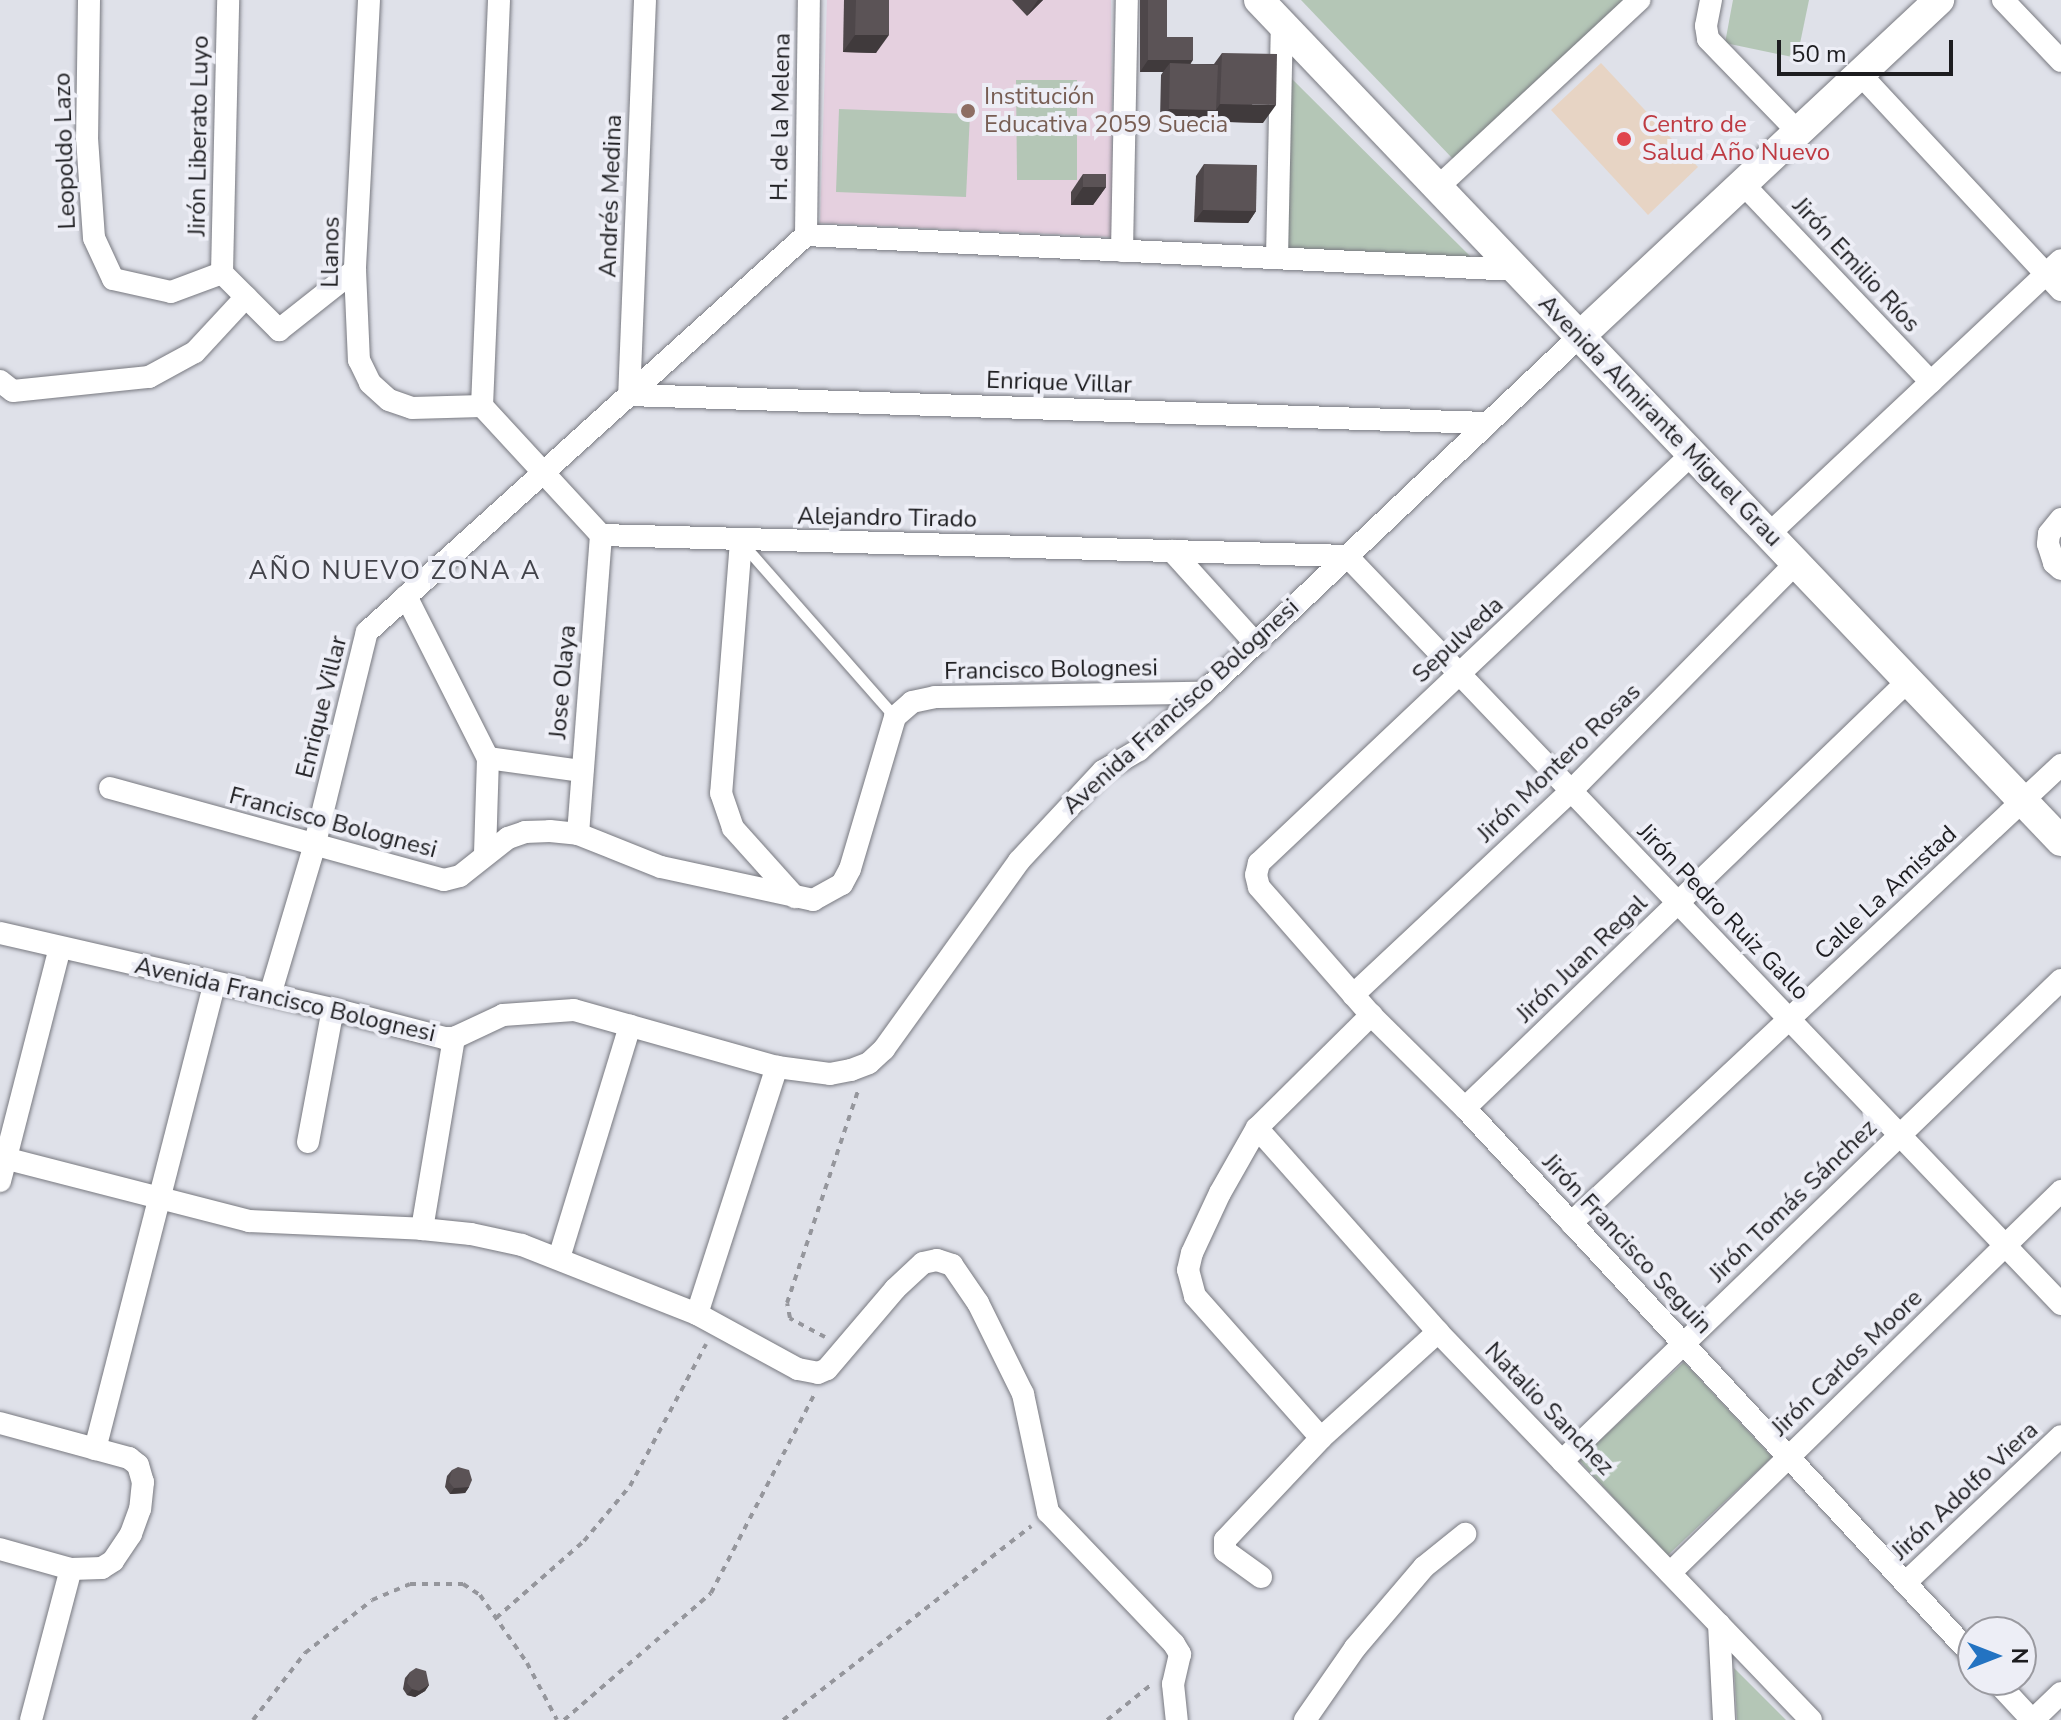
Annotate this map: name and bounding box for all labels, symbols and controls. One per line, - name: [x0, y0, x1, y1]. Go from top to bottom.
- scale bar: [1781, 24, 1957, 74]
- street label: H. de la Melena: [765, 33, 797, 201]
- street label: Jirón Liberato Luyo: [183, 35, 215, 237]
- text: 50 m: [1791, 38, 1847, 70]
- street label: Leopoldo Lazo: [48, 72, 82, 230]
- place label: Institución Educativa 2059 Suecia: [984, 83, 1228, 139]
- marker: Institución Educativa 2059 Suecia: [959, 102, 977, 120]
- place label: Centro de Salud Año Nuevo: [1642, 111, 1830, 167]
- street label: Andrés Medina: [594, 114, 628, 278]
- marker: Centro de Salud Año Nuevo: [1613, 128, 1635, 150]
- street label: Jirón Emilio Ríos: [1786, 192, 1926, 338]
- street label: Llanos: [316, 216, 346, 288]
- street label: Avenida Almirante Miguel Grau: [1532, 289, 1788, 553]
- street label: Enrique Villar: [986, 366, 1132, 400]
- street label: Alejandro Tirado: [797, 502, 977, 534]
- district label: AÑO NUEVO ZONA A: [249, 555, 541, 587]
- street label: Sepulveda: [1407, 591, 1509, 689]
- street label: Avenida Francisco Bolognesi: [1057, 593, 1305, 821]
- street label: Jose Olaya: [544, 624, 582, 740]
- street label: Enrique Villar: [290, 633, 354, 781]
- street label: Francisco Bolognesi: [944, 654, 1158, 686]
- street label: Jirón Montero Rosas: [1471, 677, 1647, 849]
- street label: Francisco Bolognesi: [226, 781, 440, 865]
- street label: Jirón Pedro Ruiz Gallo: [1631, 818, 1815, 1006]
- street label: Calle La Amistad: [1809, 820, 1963, 966]
- street label: Jirón Juan Regal: [1510, 889, 1654, 1029]
- street label: Avenida Francisco Bolognesi: [132, 951, 438, 1049]
- street label: Jirón Tomás Sánchez: [1703, 1114, 1883, 1288]
- street label: Jirón Francisco Seguin: [1536, 1148, 1718, 1340]
- street label: Jirón Carlos Moore: [1766, 1284, 1928, 1442]
- street label: Natalio Sanchez: [1478, 1337, 1620, 1481]
- street label: Jirón Adolfo Viera: [1886, 1416, 2044, 1566]
- north arrow: [1957, 1616, 2037, 1696]
- text: N: [2004, 1648, 2034, 1664]

